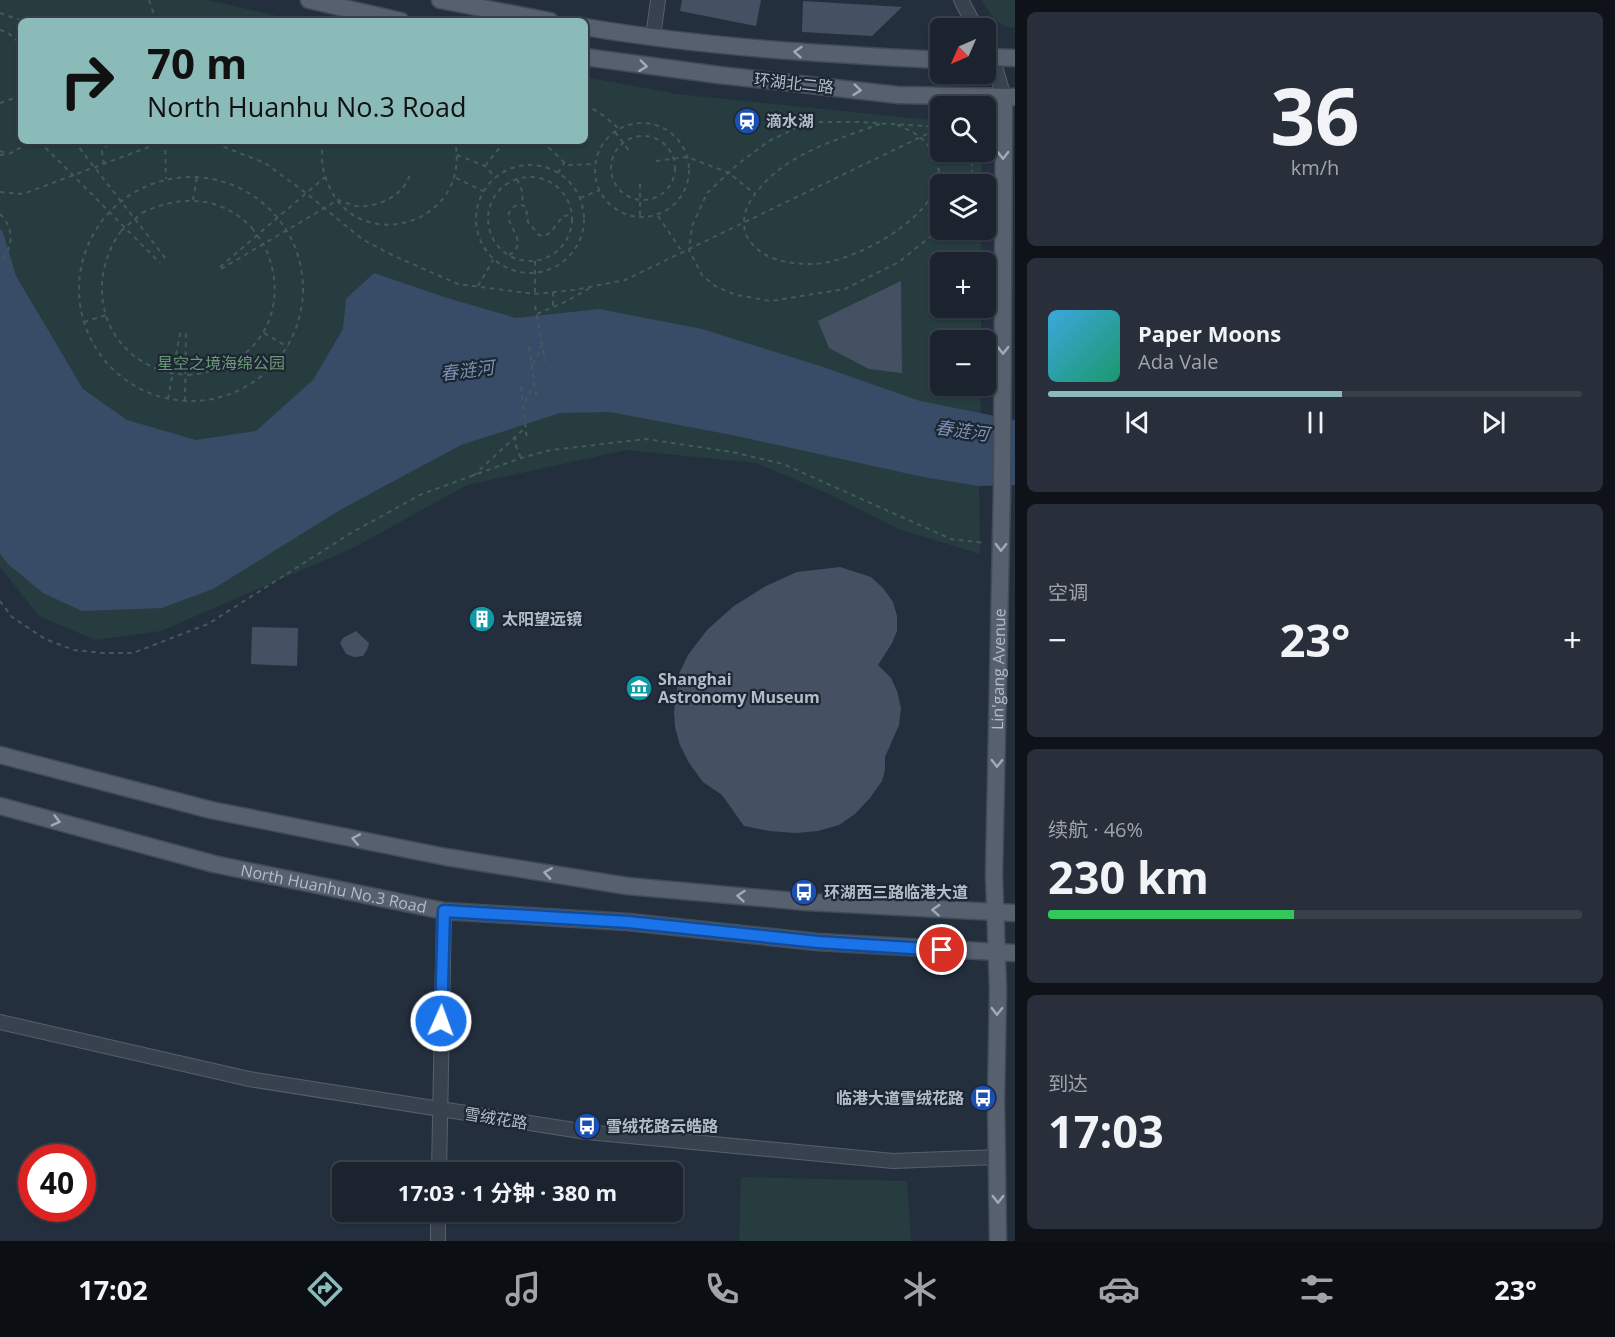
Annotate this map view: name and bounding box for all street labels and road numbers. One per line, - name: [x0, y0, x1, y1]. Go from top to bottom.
- street label: 环湖北二路: [753, 68, 835, 98]
- street label: Lin'gang Avenue: [986, 608, 1011, 730]
- street label: North Huanhu No.3 Road: [239, 859, 429, 918]
- street label: 雪绒花路: [463, 1102, 529, 1134]

